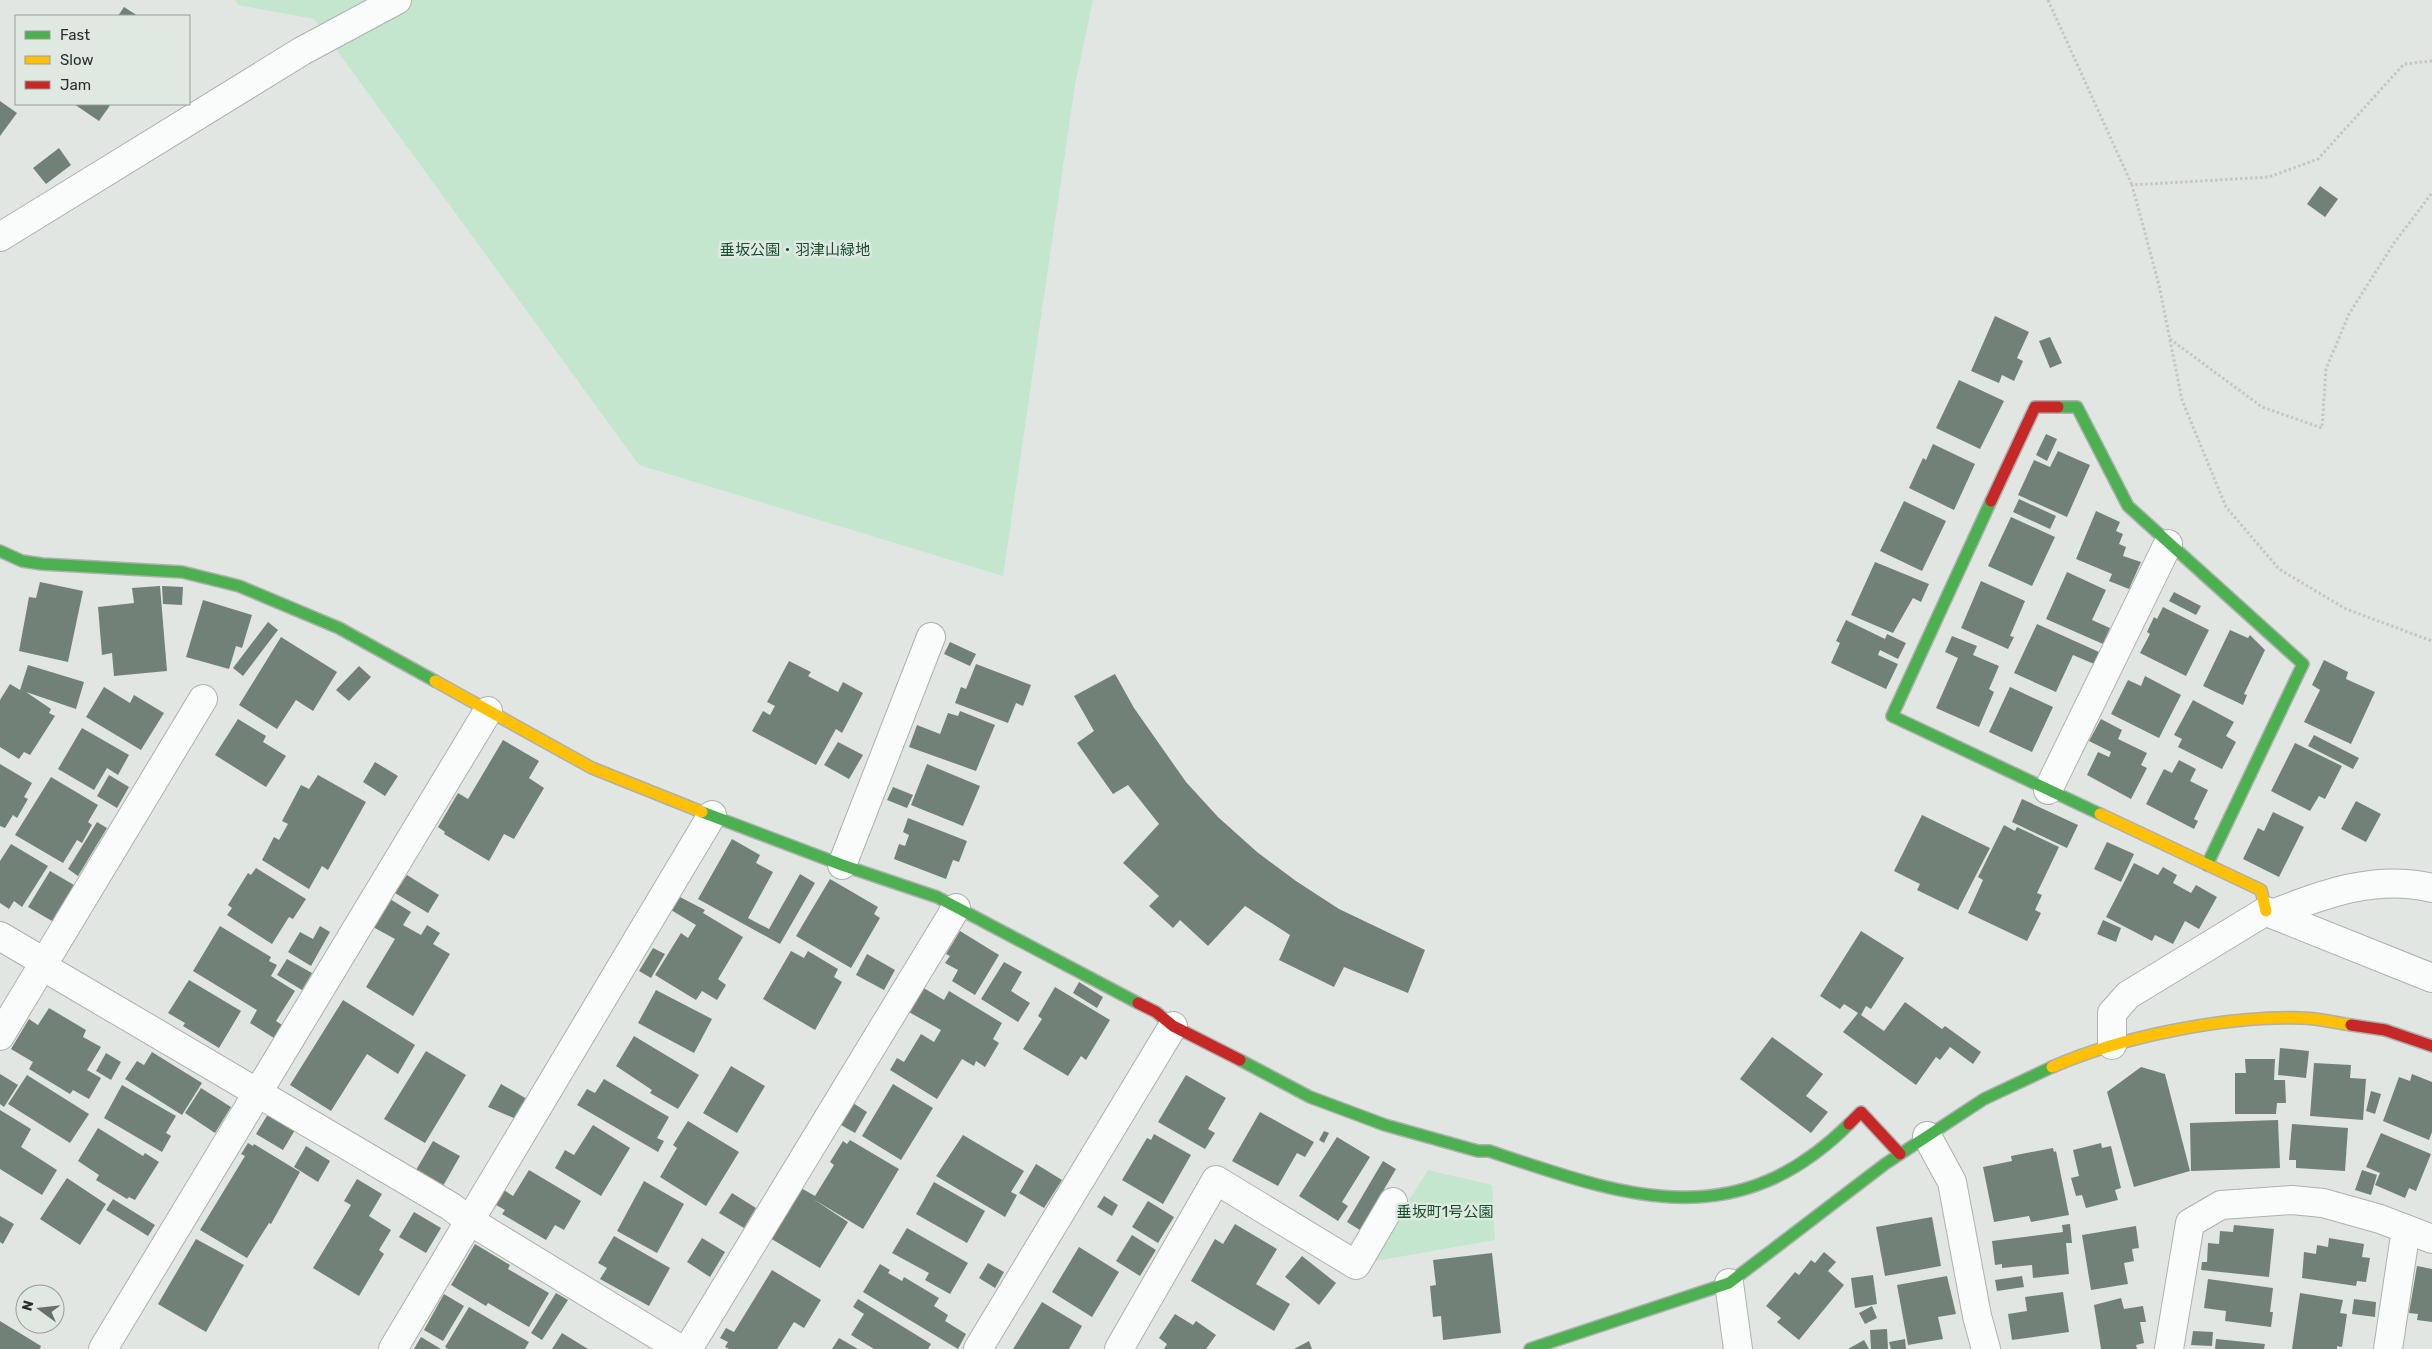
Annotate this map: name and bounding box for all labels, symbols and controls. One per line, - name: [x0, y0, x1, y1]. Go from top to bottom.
- legend: [15, 15, 190, 105]
- text: Fast: [60, 26, 90, 44]
- text: Slow: [60, 51, 93, 69]
- text: Jam: [60, 76, 91, 94]
- park label: 垂坂公園・羽津山緑地: [720, 241, 870, 259]
- park label: 垂坂町1号公園: [1397, 1203, 1493, 1221]
- north arrow: [15, 1284, 65, 1334]
- text: N: [18, 1299, 37, 1313]

